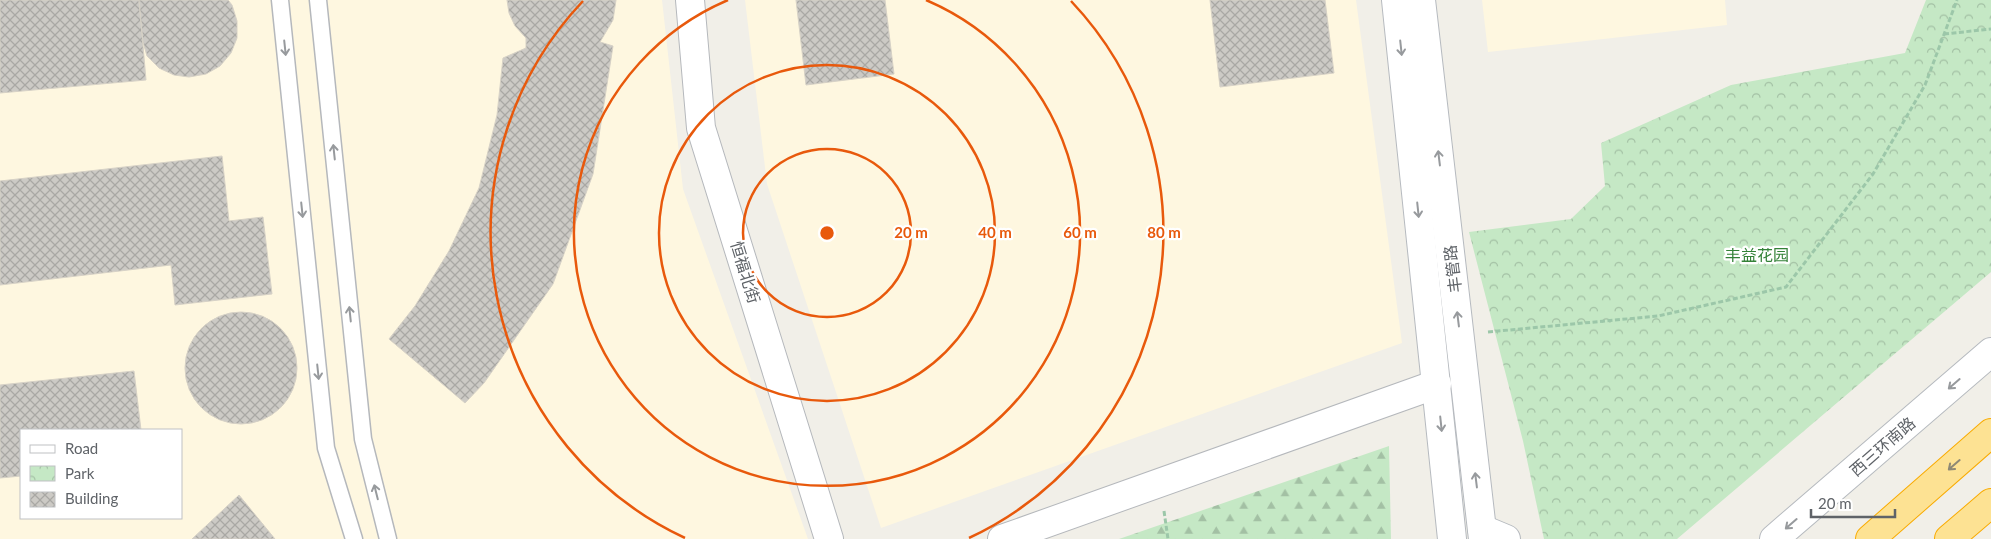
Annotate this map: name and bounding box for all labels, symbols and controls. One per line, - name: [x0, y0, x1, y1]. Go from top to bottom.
- one-way arrow: [280, 40, 290, 56]
- one-way arrow: [1396, 40, 1406, 56]
- one-way arrow: [329, 144, 339, 160]
- one-way arrow: [1434, 150, 1444, 166]
- one-way arrow: [297, 202, 307, 218]
- one-way arrow: [1413, 202, 1423, 218]
- text: 20 m: [894, 223, 928, 241]
- text: 40 m: [978, 223, 1012, 241]
- text: 60 m: [1063, 223, 1097, 241]
- text: 80 m: [1147, 223, 1181, 241]
- centre of rings: [818, 224, 836, 242]
- street label: 恒福北街: [728, 239, 764, 305]
- street label: 丰管路: [1440, 244, 1464, 294]
- park label: 丰益花园: [1725, 245, 1789, 264]
- one-way arrow: [345, 306, 355, 322]
- one-way arrow: [1453, 311, 1463, 327]
- one-way arrow: [313, 363, 323, 379]
- one-way arrow: [1948, 378, 1961, 389]
- street label: 西三环南路: [1846, 413, 1918, 479]
- one-way arrow: [1436, 416, 1445, 432]
- legend: [20, 429, 182, 519]
- text: Road: [65, 439, 98, 457]
- one-way arrow: [1948, 459, 1961, 470]
- text: Park: [65, 464, 95, 482]
- one-way arrow: [1471, 473, 1481, 489]
- one-way arrow: [371, 484, 380, 500]
- scale bar: [1811, 486, 1895, 518]
- text: Building: [65, 489, 118, 507]
- text: 20 m: [1818, 494, 1852, 512]
- one-way arrow: [1785, 518, 1798, 529]

